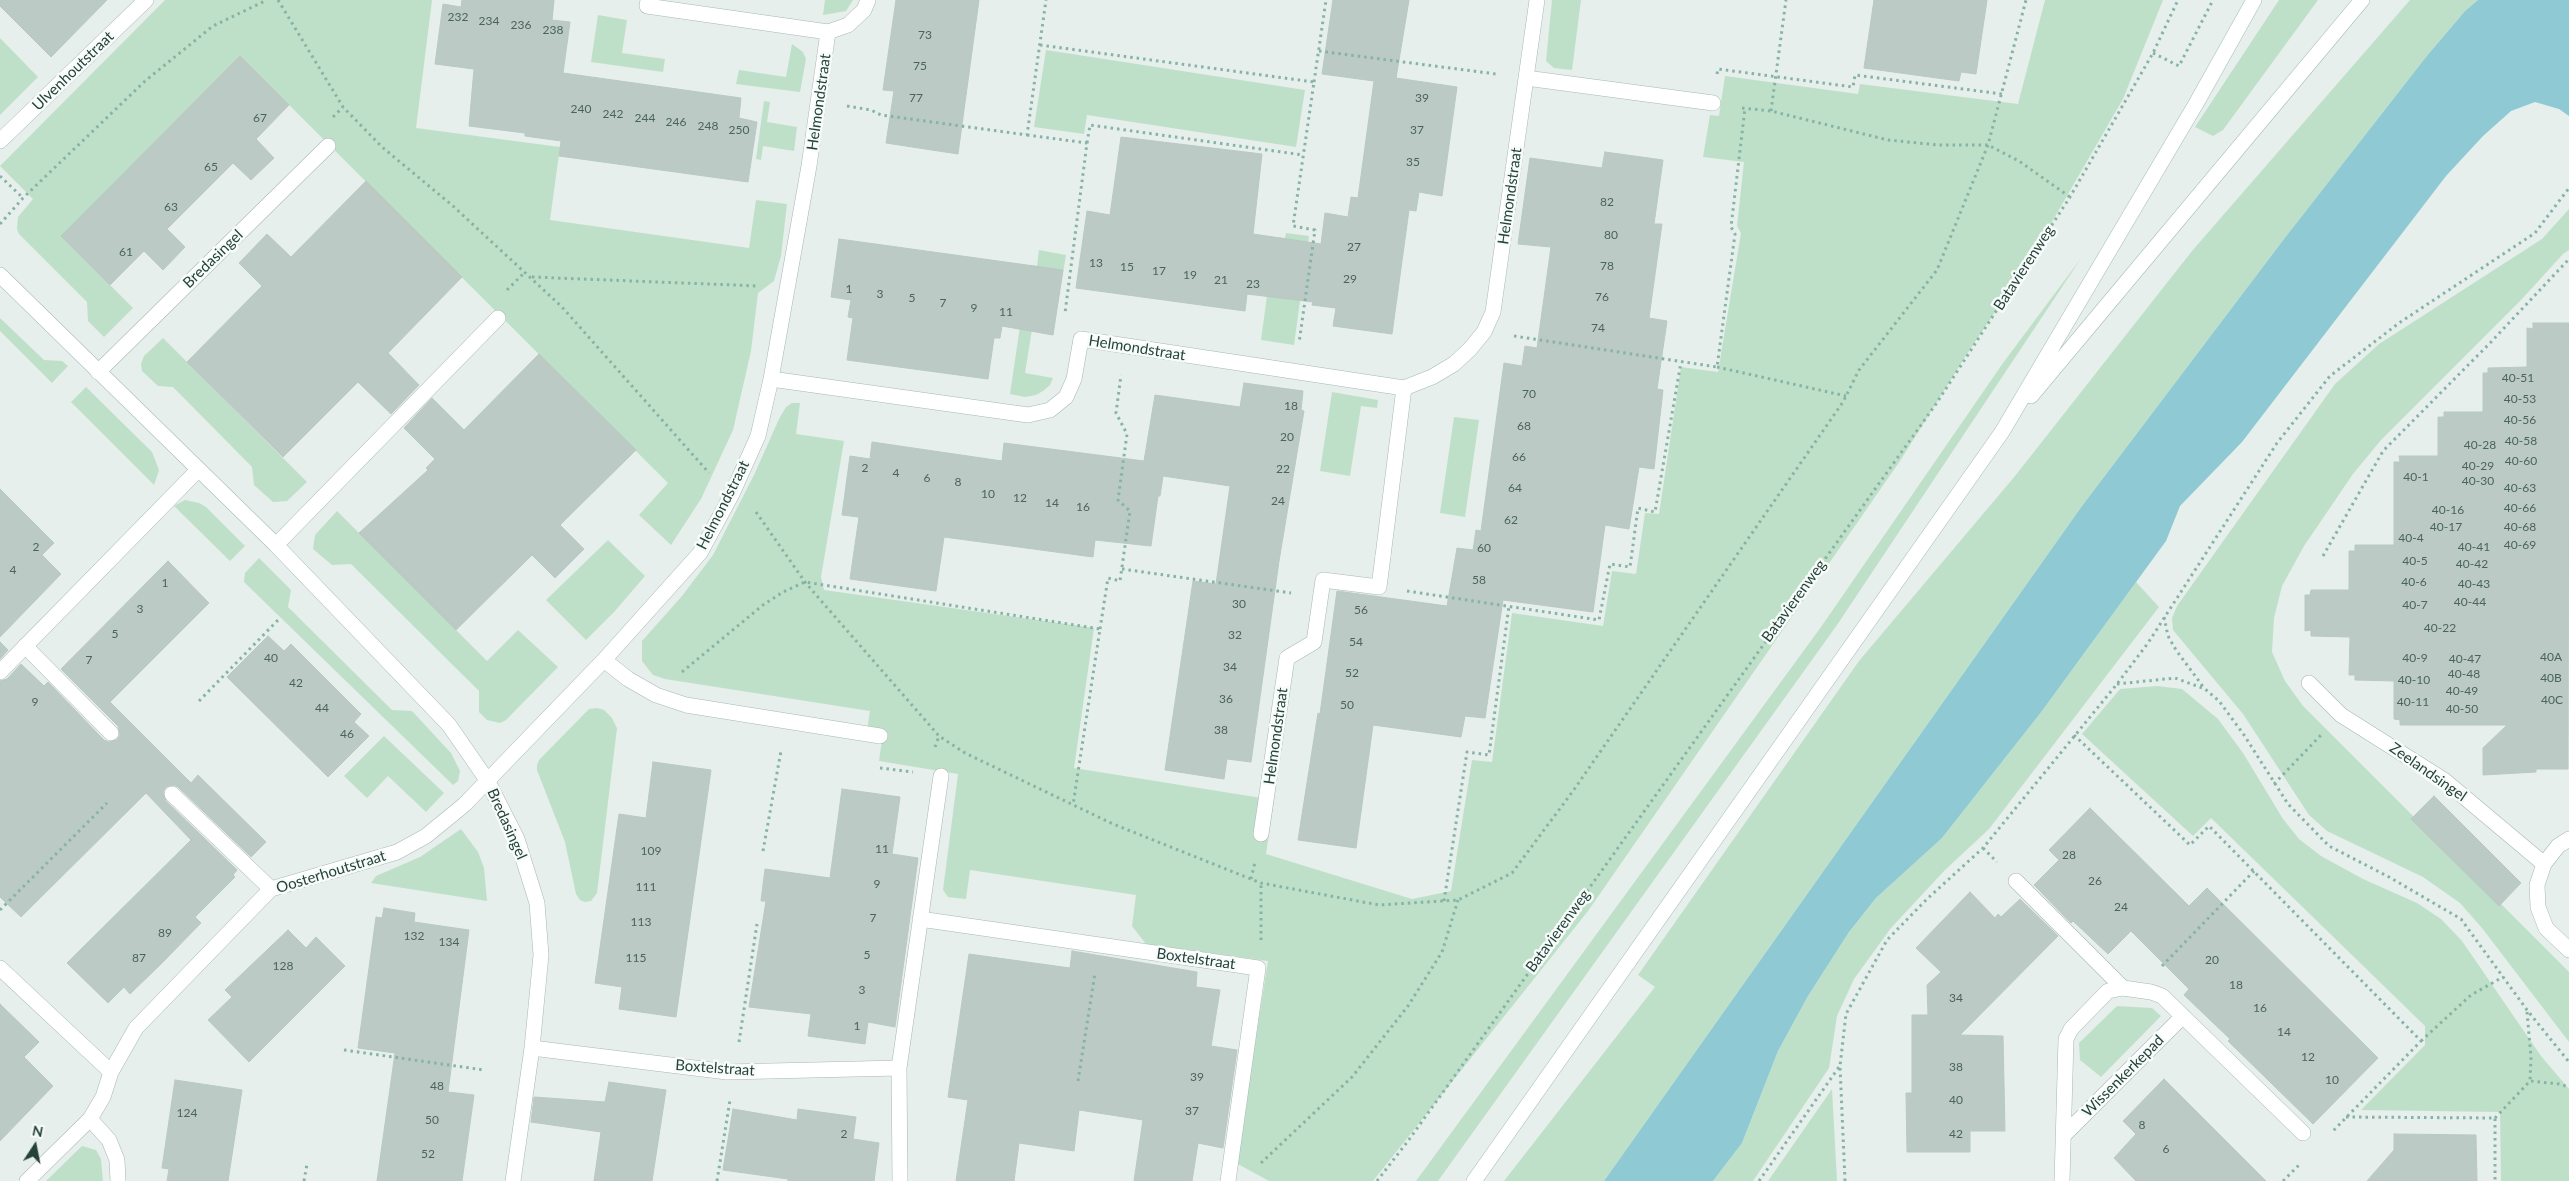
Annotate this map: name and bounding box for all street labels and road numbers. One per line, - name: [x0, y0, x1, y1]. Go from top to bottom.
- street label: Ulvenhoutstraat: [29, 28, 117, 114]
- street label: Helmondstraat: [803, 52, 835, 152]
- street label: Helmondstraat: [1494, 146, 1526, 246]
- street label: Batavierenweg: [1990, 222, 2058, 314]
- street label: Bredasingel: [179, 226, 247, 292]
- street label: Helmondstraat: [1087, 331, 1187, 365]
- street label: Helmondstraat: [693, 457, 753, 553]
- street label: Batavierenweg: [1758, 556, 1830, 646]
- street label: Helmondstraat: [1260, 686, 1292, 786]
- street label: Zeelandsingel: [2386, 739, 2470, 805]
- street label: Bredasingel: [483, 786, 531, 862]
- street label: Oosterhoutstraat: [274, 847, 388, 897]
- street label: Batavierenweg: [1522, 886, 1594, 976]
- street label: Boxtelstraat: [1155, 945, 1237, 973]
- street label: Wissenkerkepad: [2078, 1031, 2168, 1121]
- street label: Boxtelstraat: [675, 1056, 755, 1080]

